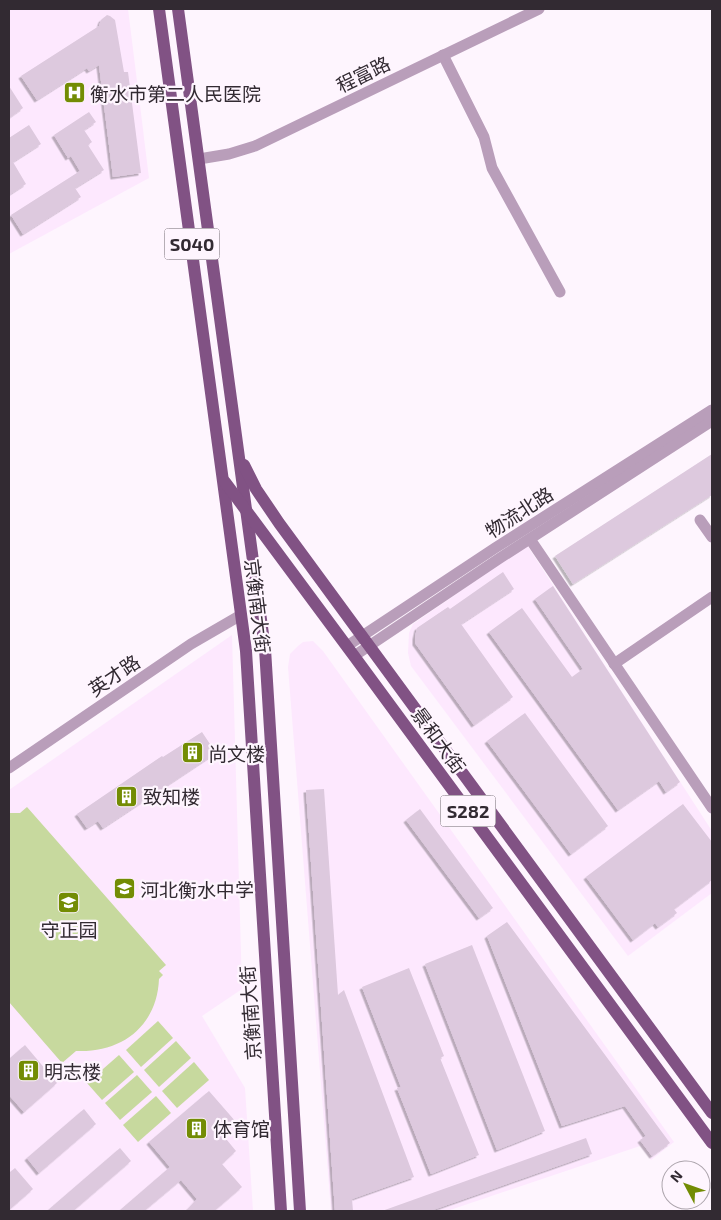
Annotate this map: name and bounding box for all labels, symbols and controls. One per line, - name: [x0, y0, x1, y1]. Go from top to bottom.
- street label: 程富路: [332, 51, 394, 97]
- hospital icon: 衡水市第二人民医院: [62, 81, 86, 105]
- place label: 衡水市第二人民医院: [90, 82, 261, 105]
- road number: S040: [164, 228, 220, 260]
- street label: 物流北路: [481, 482, 557, 542]
- street label: 京衡南大街: [241, 557, 275, 655]
- street label: 英才路: [84, 650, 144, 700]
- street label: 景和大街: [407, 702, 471, 778]
- building icon: 尚文楼: [180, 741, 204, 765]
- place label: 尚文楼: [208, 742, 265, 765]
- building icon: 致知楼: [115, 784, 139, 808]
- place label: 致知楼: [143, 785, 200, 808]
- road number: S282: [440, 796, 496, 826]
- school or university icon: 河北衡水中学: [112, 877, 136, 901]
- place label: 河北衡水中学: [140, 878, 254, 901]
- school or university icon: 守正园: [57, 891, 81, 915]
- place label: 守正园: [40, 918, 98, 941]
- street label: 京衡南大街: [235, 965, 265, 1061]
- building icon: 明志楼: [16, 1059, 40, 1083]
- place label: 明志楼: [44, 1060, 101, 1083]
- building icon: 体育馆: [185, 1116, 209, 1140]
- place label: 体育馆: [213, 1117, 270, 1140]
- north arrow: [661, 1160, 711, 1210]
- text: N: [666, 1167, 686, 1186]

